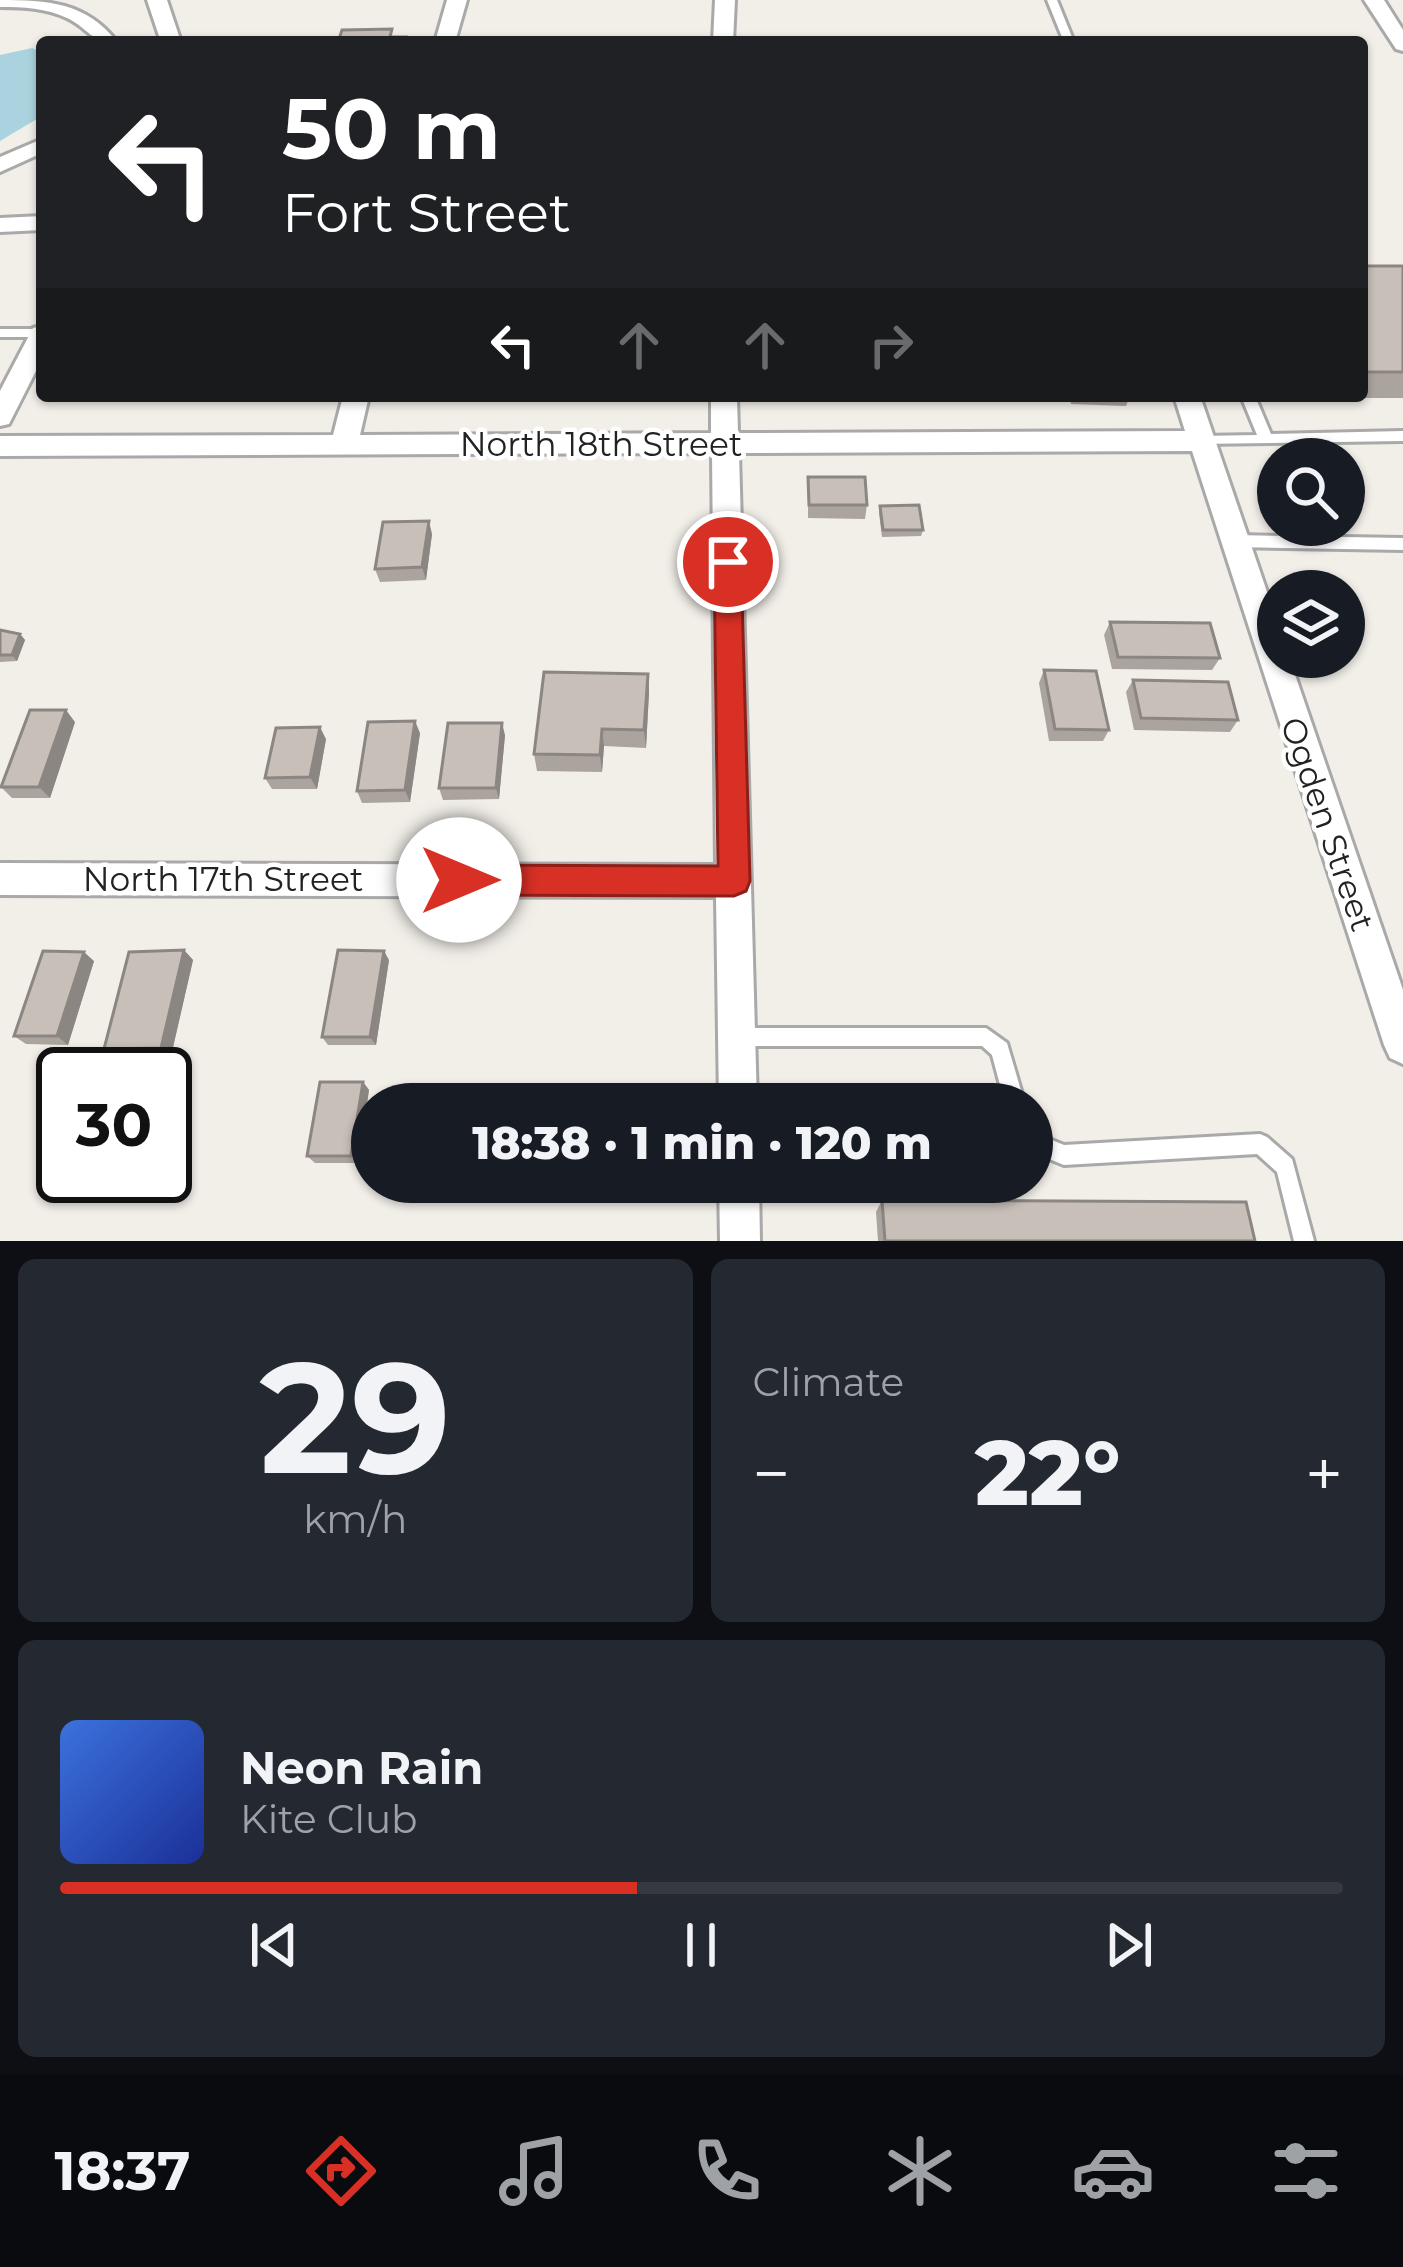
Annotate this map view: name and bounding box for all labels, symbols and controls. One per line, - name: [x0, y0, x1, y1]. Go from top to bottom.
- text: 50 m: [282, 78, 501, 180]
- icon: left: [84, 84, 240, 240]
- text: Fort Street: [282, 180, 571, 246]
- icon: left: [480, 312, 546, 378]
- icon: ahead: [606, 312, 672, 378]
- icon: ahead: [732, 312, 798, 378]
- icon: right: [858, 312, 924, 378]
- street label: North 18th Street: [460, 424, 742, 464]
- map controls: [1257, 438, 1365, 678]
- button: search: [1257, 438, 1365, 546]
- pin: [677, 511, 779, 613]
- icon: arrive: [695, 529, 761, 595]
- button: layers: [1257, 570, 1365, 678]
- street label: Ogden Street: [1273, 712, 1383, 936]
- position arrow: [396, 817, 522, 943]
- street label: North 17th Street: [83, 859, 363, 899]
- speed limit sign: 30: [36, 1047, 192, 1203]
- text: 18:38 · 1 min · 120 m: [472, 1115, 932, 1170]
- text: 29: [260, 1322, 451, 1512]
- text: Climate: [753, 1358, 904, 1406]
- text: 22°: [975, 1418, 1120, 1528]
- text: −: [753, 1433, 790, 1514]
- text: +: [1305, 1433, 1343, 1514]
- text: km/h: [303, 1495, 407, 1543]
- text: Neon Rain: [240, 1740, 483, 1795]
- text: Kite Club: [240, 1795, 418, 1843]
- icon: previous: [241, 1912, 307, 1978]
- icon: pause: [668, 1912, 734, 1978]
- icon: next: [1096, 1912, 1162, 1978]
- icon: directions: [299, 2129, 383, 2213]
- icon: music: [492, 2129, 576, 2213]
- icon: phone: [685, 2129, 769, 2213]
- icon: climate: [878, 2129, 962, 2213]
- icon: car: [1071, 2129, 1155, 2213]
- icon: filters: [1264, 2129, 1348, 2213]
- text: 18:37: [55, 2138, 190, 2204]

